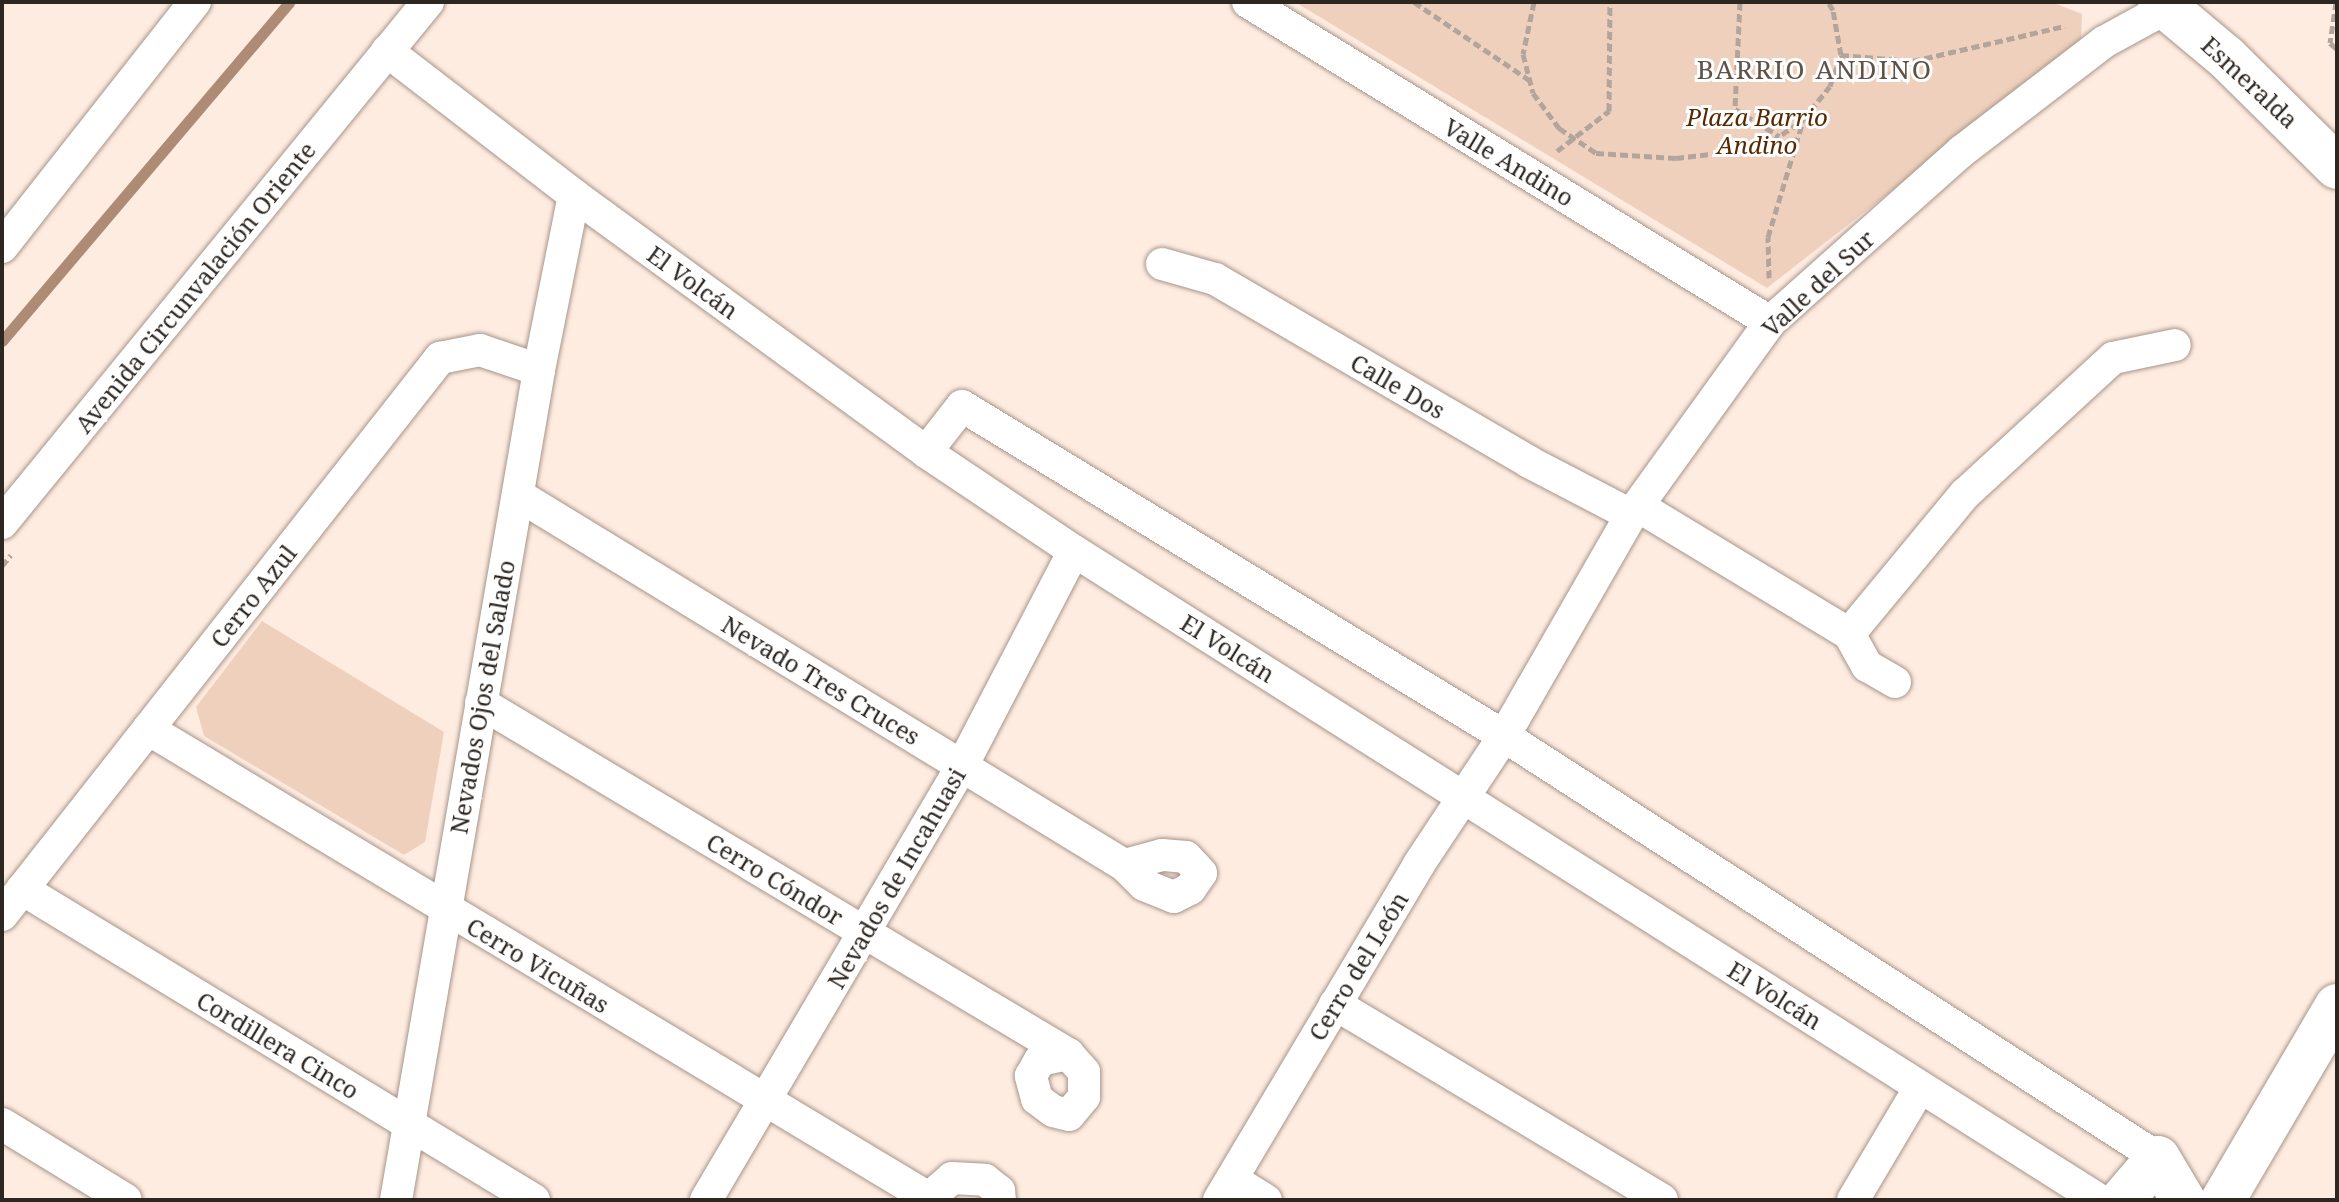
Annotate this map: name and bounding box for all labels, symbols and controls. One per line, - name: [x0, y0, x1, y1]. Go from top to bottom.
- street label: Esmeralda: [2196, 30, 2304, 134]
- district label: BARRIO ANDINO: [1697, 54, 1933, 86]
- park label: Plaza Barrio Andino: [1686, 103, 1828, 159]
- street label: Valle Andino: [1439, 112, 1579, 212]
- street label: Avenida Circunvalación Oriente: [69, 136, 321, 438]
- street label: Valle del Sur: [1756, 224, 1880, 342]
- street label: El Volcán: [642, 239, 744, 325]
- street label: Calle Dos: [1346, 347, 1450, 425]
- street label: Cerro Azul: [204, 539, 302, 653]
- street label: Nevados Ojos del Salado: [444, 558, 520, 836]
- street label: El Volcán: [1176, 608, 1280, 688]
- street label: Nevado Tres Cruces: [717, 609, 925, 751]
- street label: Nevados de Incahuasi: [821, 762, 971, 994]
- street label: Cerro Cóndor: [701, 827, 849, 931]
- street label: Cerro del León: [1302, 886, 1414, 1046]
- street label: Cerro Vicuñas: [462, 911, 614, 1019]
- street label: El Volcán: [1723, 955, 1827, 1035]
- street label: Cordillera Cinco: [192, 985, 364, 1105]

